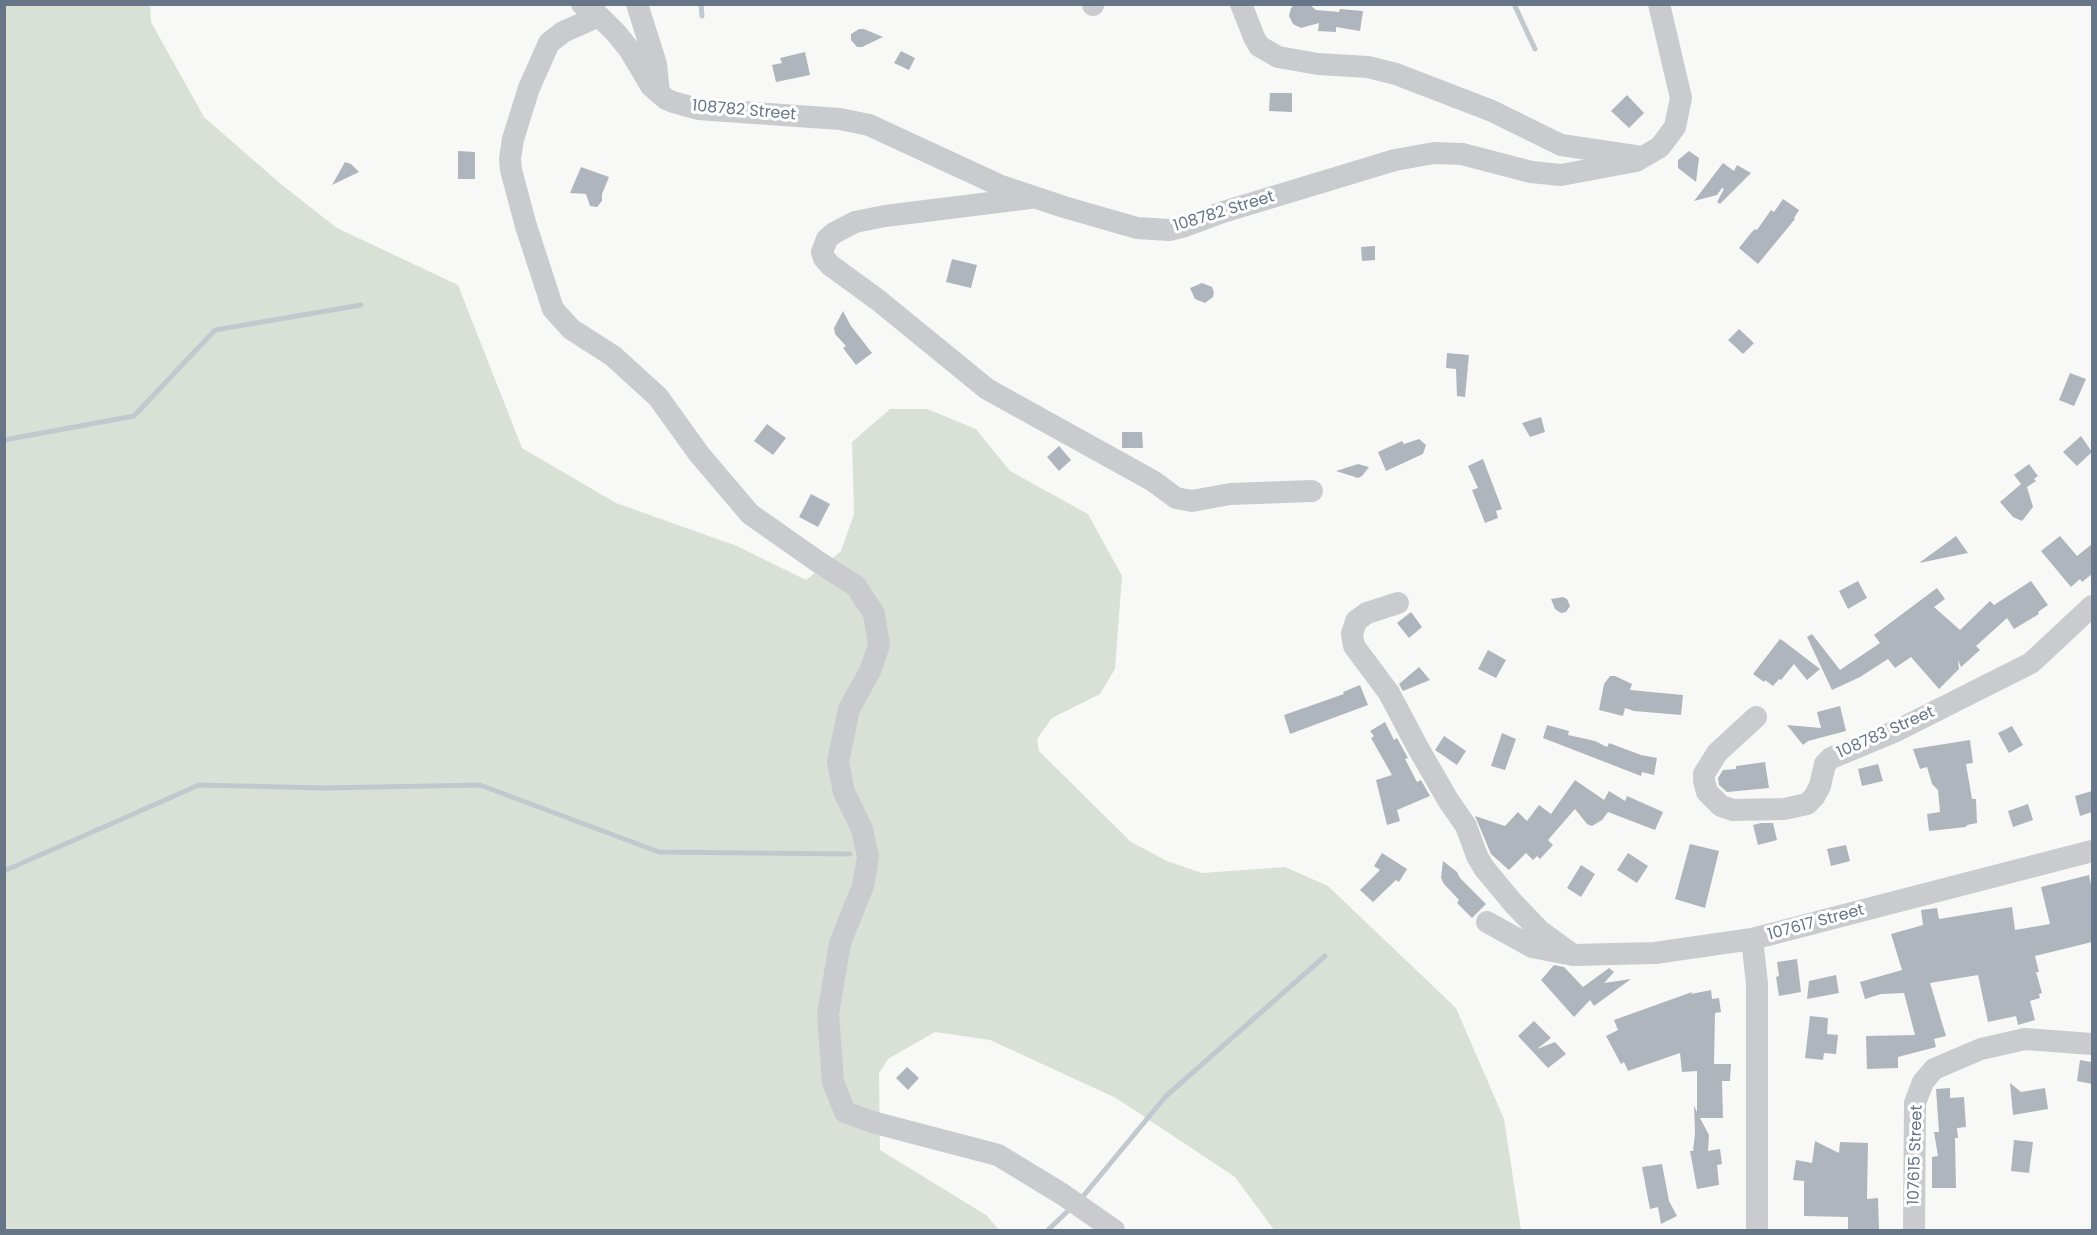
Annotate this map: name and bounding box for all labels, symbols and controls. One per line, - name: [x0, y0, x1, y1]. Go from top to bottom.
- street label: 108782 Street: [691, 97, 797, 125]
- street label: 108782 Street: [1171, 188, 1277, 236]
- street label: 108783 Street: [1834, 703, 1938, 763]
- street label: 107617 Street: [1766, 901, 1866, 945]
- street label: 107615 Street: [1905, 1105, 1927, 1205]

